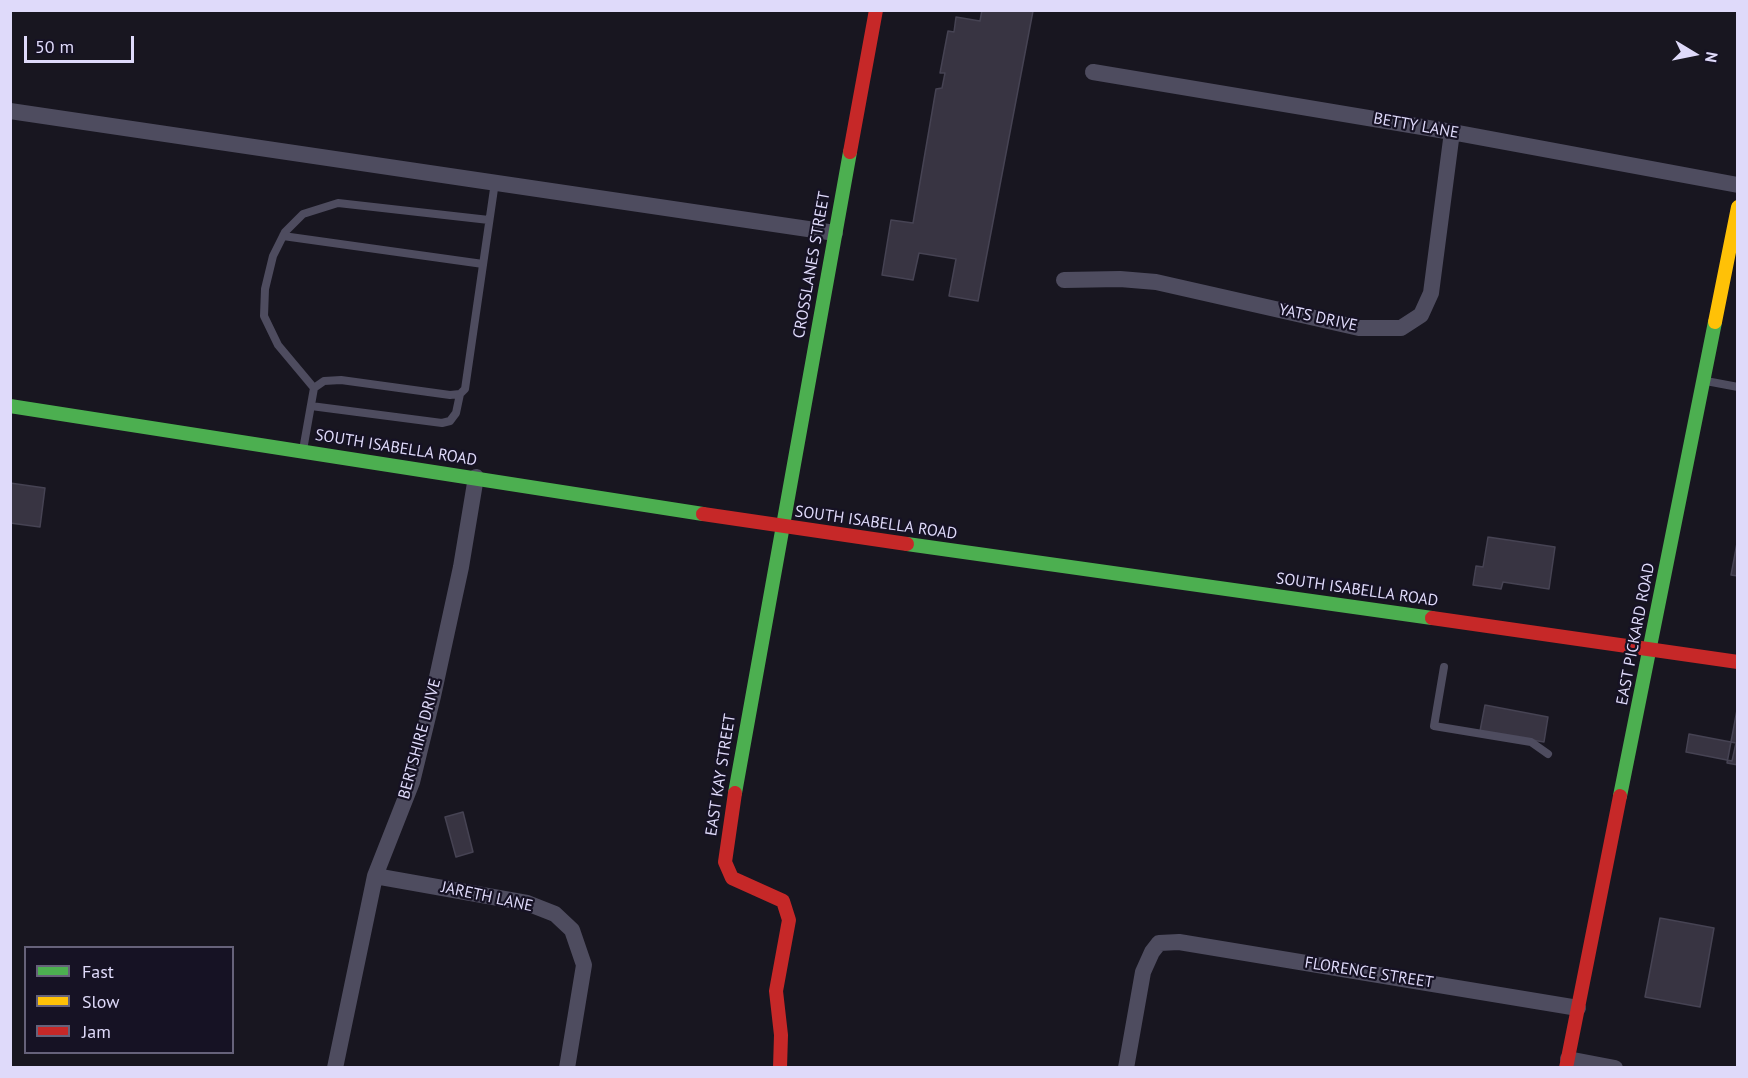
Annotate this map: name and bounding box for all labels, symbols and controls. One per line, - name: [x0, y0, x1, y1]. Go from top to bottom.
- scale bar: [27, 24, 136, 62]
- north arrow: [1664, 24, 1724, 84]
- text: 50 m: [35, 35, 74, 58]
- text: N: [1701, 50, 1722, 64]
- street label: BETTY LANE: [1372, 109, 1460, 143]
- street label: CROSSLANES STREET: [790, 190, 834, 340]
- street label: YATS DRIVE: [1277, 300, 1359, 336]
- street label: SOUTH ISABELLA ROAD: [314, 426, 478, 470]
- street label: SOUTH ISABELLA ROAD: [794, 502, 958, 544]
- street label: EAST PICKARD ROAD: [1613, 561, 1659, 707]
- street label: SOUTH ISABELLA ROAD: [1275, 569, 1439, 611]
- street label: BERTSHIRE DRIVE: [395, 677, 445, 801]
- street label: EAST KAY STREET: [702, 713, 740, 837]
- street label: JARETH LANE: [439, 878, 535, 916]
- legend: [24, 946, 234, 1054]
- street label: FLORENCE STREET: [1303, 953, 1435, 993]
- text: Fast: [82, 960, 114, 983]
- text: Slow: [82, 990, 120, 1013]
- text: Jam: [82, 1020, 111, 1043]

